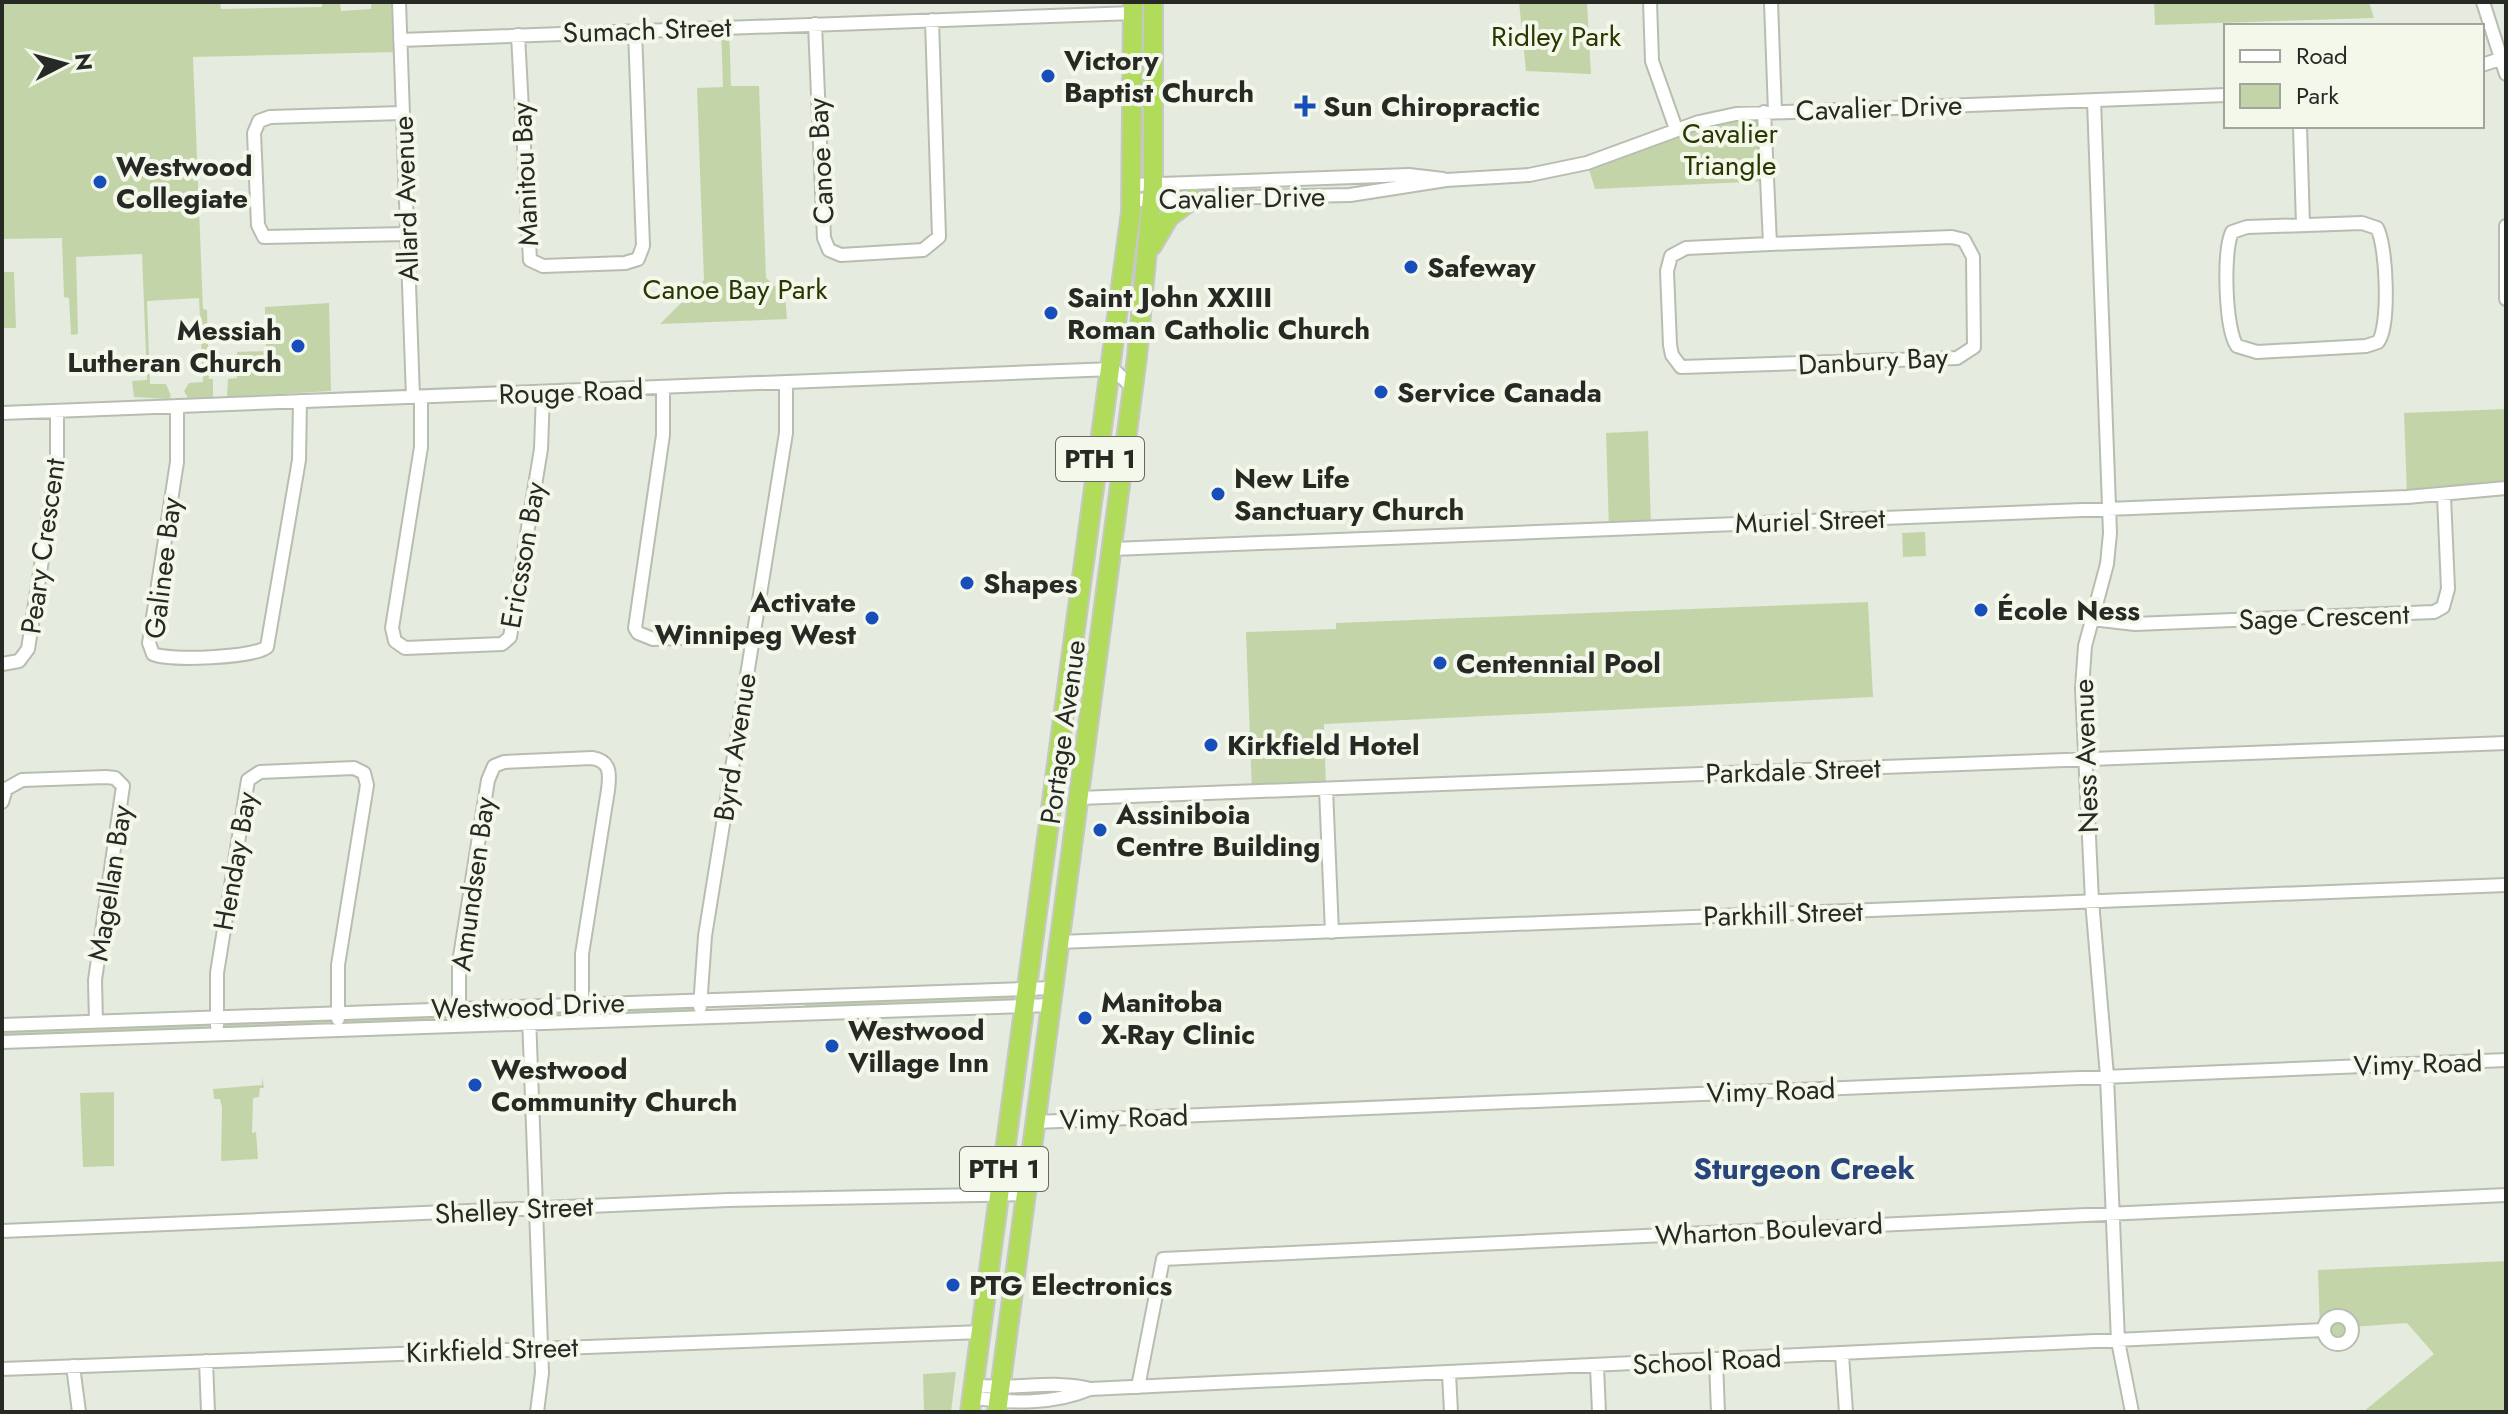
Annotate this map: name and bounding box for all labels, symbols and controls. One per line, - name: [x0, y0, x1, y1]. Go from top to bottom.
- street label: Sumach Street: [562, 7, 732, 53]
- park label: Ridley Park: [1491, 16, 1622, 57]
- north arrow: [24, 24, 104, 104]
- legend: [2224, 24, 2484, 128]
- text: Road: [2296, 38, 2348, 73]
- place label: Victory Baptist Church: [1063, 40, 1254, 113]
- text: N: [67, 52, 101, 72]
- marker: Victory Baptist Church: [1039, 67, 1057, 85]
- text: Park: [2296, 78, 2339, 113]
- street label: Cavalier Drive: [1795, 85, 1963, 131]
- place label: Sun Chiropractic: [1323, 86, 1540, 127]
- marker: Sun Chiropractic: [1294, 95, 1316, 117]
- street label: Canoe Bay: [797, 96, 845, 225]
- street label: Manitou Bay: [501, 100, 549, 247]
- park label: Cavalier Triangle: [1682, 113, 1778, 186]
- street label: Allard Avenue: [383, 115, 429, 283]
- place label: Westwood Collegiate: [116, 146, 253, 219]
- marker: Westwood Collegiate: [91, 173, 109, 191]
- street label: Cavalier Drive: [1158, 176, 1326, 220]
- place label: Safeway: [1427, 247, 1536, 288]
- marker: Safeway: [1402, 258, 1420, 276]
- park label: Canoe Bay Park: [642, 269, 828, 310]
- place label: Saint John XXIII Roman Catholic Church: [1067, 277, 1370, 350]
- marker: Saint John XXIII Roman Catholic Church: [1042, 304, 1060, 322]
- place label: Messiah Lutheran Church: [67, 310, 282, 383]
- marker: Messiah Lutheran Church: [289, 337, 307, 355]
- street label: Danbury Bay: [1797, 337, 1950, 385]
- street label: Rouge Road: [498, 369, 644, 415]
- place label: Service Canada: [1397, 372, 1602, 413]
- marker: Service Canada: [1372, 383, 1390, 401]
- road number: PTH 1: [1056, 437, 1144, 481]
- street label: Peary Crescent: [10, 455, 76, 636]
- place label: New Life Sanctuary Church: [1234, 458, 1464, 531]
- street label: Ericsson Bay: [490, 478, 556, 631]
- marker: New Life Sanctuary Church: [1209, 485, 1227, 503]
- street label: Galinee Bay: [134, 494, 192, 641]
- street label: Muriel Street: [1734, 498, 1886, 544]
- place label: Shapes: [983, 563, 1078, 604]
- marker: Shapes: [958, 574, 976, 592]
- place label: Activate Winnipeg West: [654, 582, 856, 655]
- place label: École Ness: [1997, 590, 2140, 631]
- street label: Sage Crescent: [2238, 594, 2410, 640]
- marker: École Ness: [1972, 601, 1990, 619]
- marker: Activate Winnipeg West: [863, 609, 881, 627]
- street label: Portage Avenue: [1030, 637, 1096, 827]
- place label: Centennial Pool: [1456, 643, 1661, 684]
- marker: Centennial Pool: [1431, 654, 1449, 672]
- street label: Byrd Avenue: [703, 670, 767, 824]
- street label: Ness Avenue: [2063, 678, 2109, 834]
- place label: Kirkfield Hotel: [1227, 725, 1420, 766]
- marker: Kirkfield Hotel: [1202, 736, 1220, 754]
- street label: Parkdale Street: [1705, 747, 1882, 795]
- street label: Henday Bay: [203, 788, 267, 934]
- street label: Amundsen Bay: [440, 793, 506, 974]
- place label: Assiniboia Centre Building: [1115, 794, 1320, 867]
- street label: Magellan Bay: [77, 801, 143, 964]
- marker: Assiniboia Centre Building: [1091, 821, 1109, 839]
- street label: Parkhill Street: [1702, 891, 1864, 937]
- street label: Westwood Drive: [430, 982, 626, 1030]
- place label: Manitoba X-Ray Clinic: [1101, 982, 1255, 1055]
- marker: Manitoba X-Ray Clinic: [1076, 1009, 1094, 1027]
- place label: Westwood Village Inn: [847, 1010, 989, 1083]
- marker: Westwood Village Inn: [823, 1037, 841, 1055]
- street label: Vimy Road: [2353, 1041, 2483, 1087]
- place label: Westwood Community Church: [491, 1049, 737, 1122]
- street label: Vimy Road: [1706, 1068, 1836, 1114]
- marker: Westwood Community Church: [466, 1076, 484, 1094]
- street label: Vimy Road: [1059, 1095, 1189, 1141]
- road number: PTH 1: [960, 1147, 1048, 1191]
- district label: Sturgeon Creek: [1693, 1147, 1915, 1190]
- street label: Shelley Street: [434, 1185, 595, 1235]
- street label: Wharton Boulevard: [1654, 1204, 1884, 1256]
- place label: PTG Electronics: [969, 1265, 1173, 1306]
- marker: PTG Electronics: [944, 1276, 962, 1294]
- street label: Kirkfield Street: [405, 1326, 579, 1373]
- street label: School Road: [1631, 1337, 1783, 1385]

